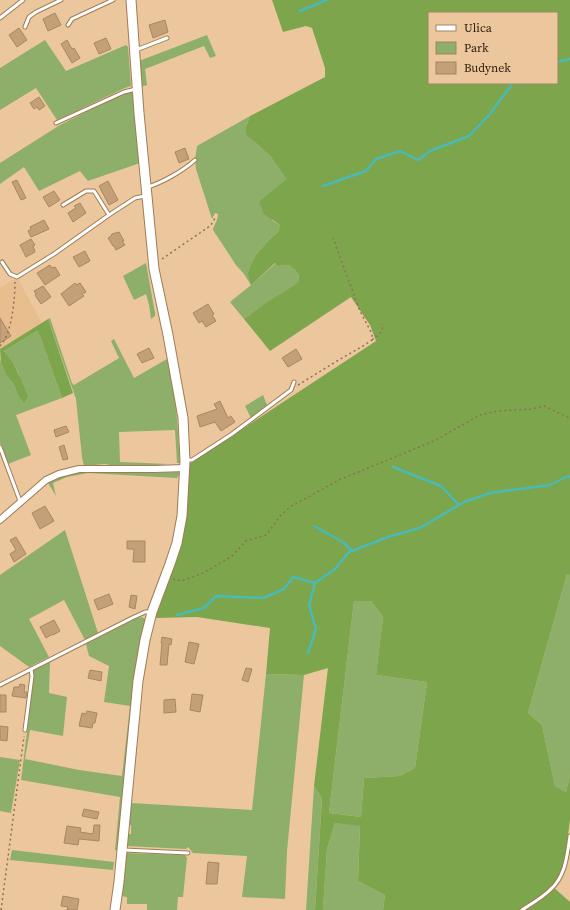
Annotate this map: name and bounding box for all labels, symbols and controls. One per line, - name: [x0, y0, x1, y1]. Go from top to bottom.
- legend: [428, 12, 558, 84]
- text: Ulica: [464, 20, 493, 36]
- text: Park: [464, 40, 489, 56]
- text: Budynek: [464, 60, 511, 76]

